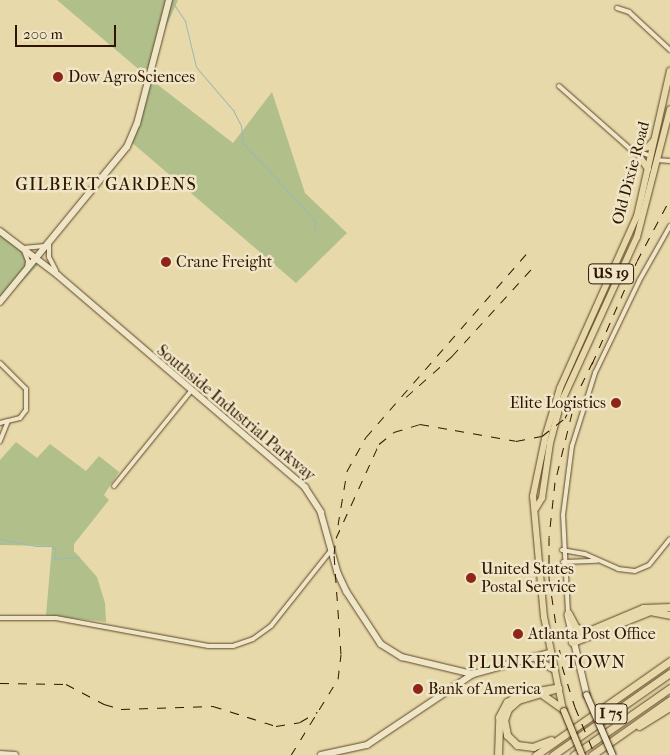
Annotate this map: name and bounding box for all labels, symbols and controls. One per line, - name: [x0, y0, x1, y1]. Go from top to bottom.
- scale bar: [18, 15, 119, 47]
- text: 200 m: [23, 25, 63, 43]
- place label: Dow AgroSciences: [68, 67, 195, 87]
- marker: Dow AgroSciences: [52, 71, 64, 83]
- street label: Old Dixie Road: [608, 119, 654, 227]
- district label: GILBERT GARDENS: [13, 174, 199, 196]
- place label: Crane Freight: [176, 252, 272, 272]
- marker: Crane Freight: [160, 256, 172, 268]
- road number: US 19: [587, 262, 635, 286]
- street label: Southside Industrial Parkway: [153, 341, 319, 485]
- place label: Elite Logistics: [510, 393, 606, 413]
- marker: Elite Logistics: [610, 397, 622, 409]
- place label: United States Postal Service: [481, 559, 576, 597]
- marker: United States Postal Service: [465, 572, 477, 584]
- place label: Atlanta Post Office: [528, 624, 656, 644]
- marker: Atlanta Post Office: [512, 628, 524, 640]
- district label: PLUNKET TOWN: [466, 652, 628, 674]
- place label: Bank of America: [428, 679, 541, 699]
- marker: Bank of America: [412, 683, 424, 695]
- road number: I 75: [594, 702, 628, 726]

